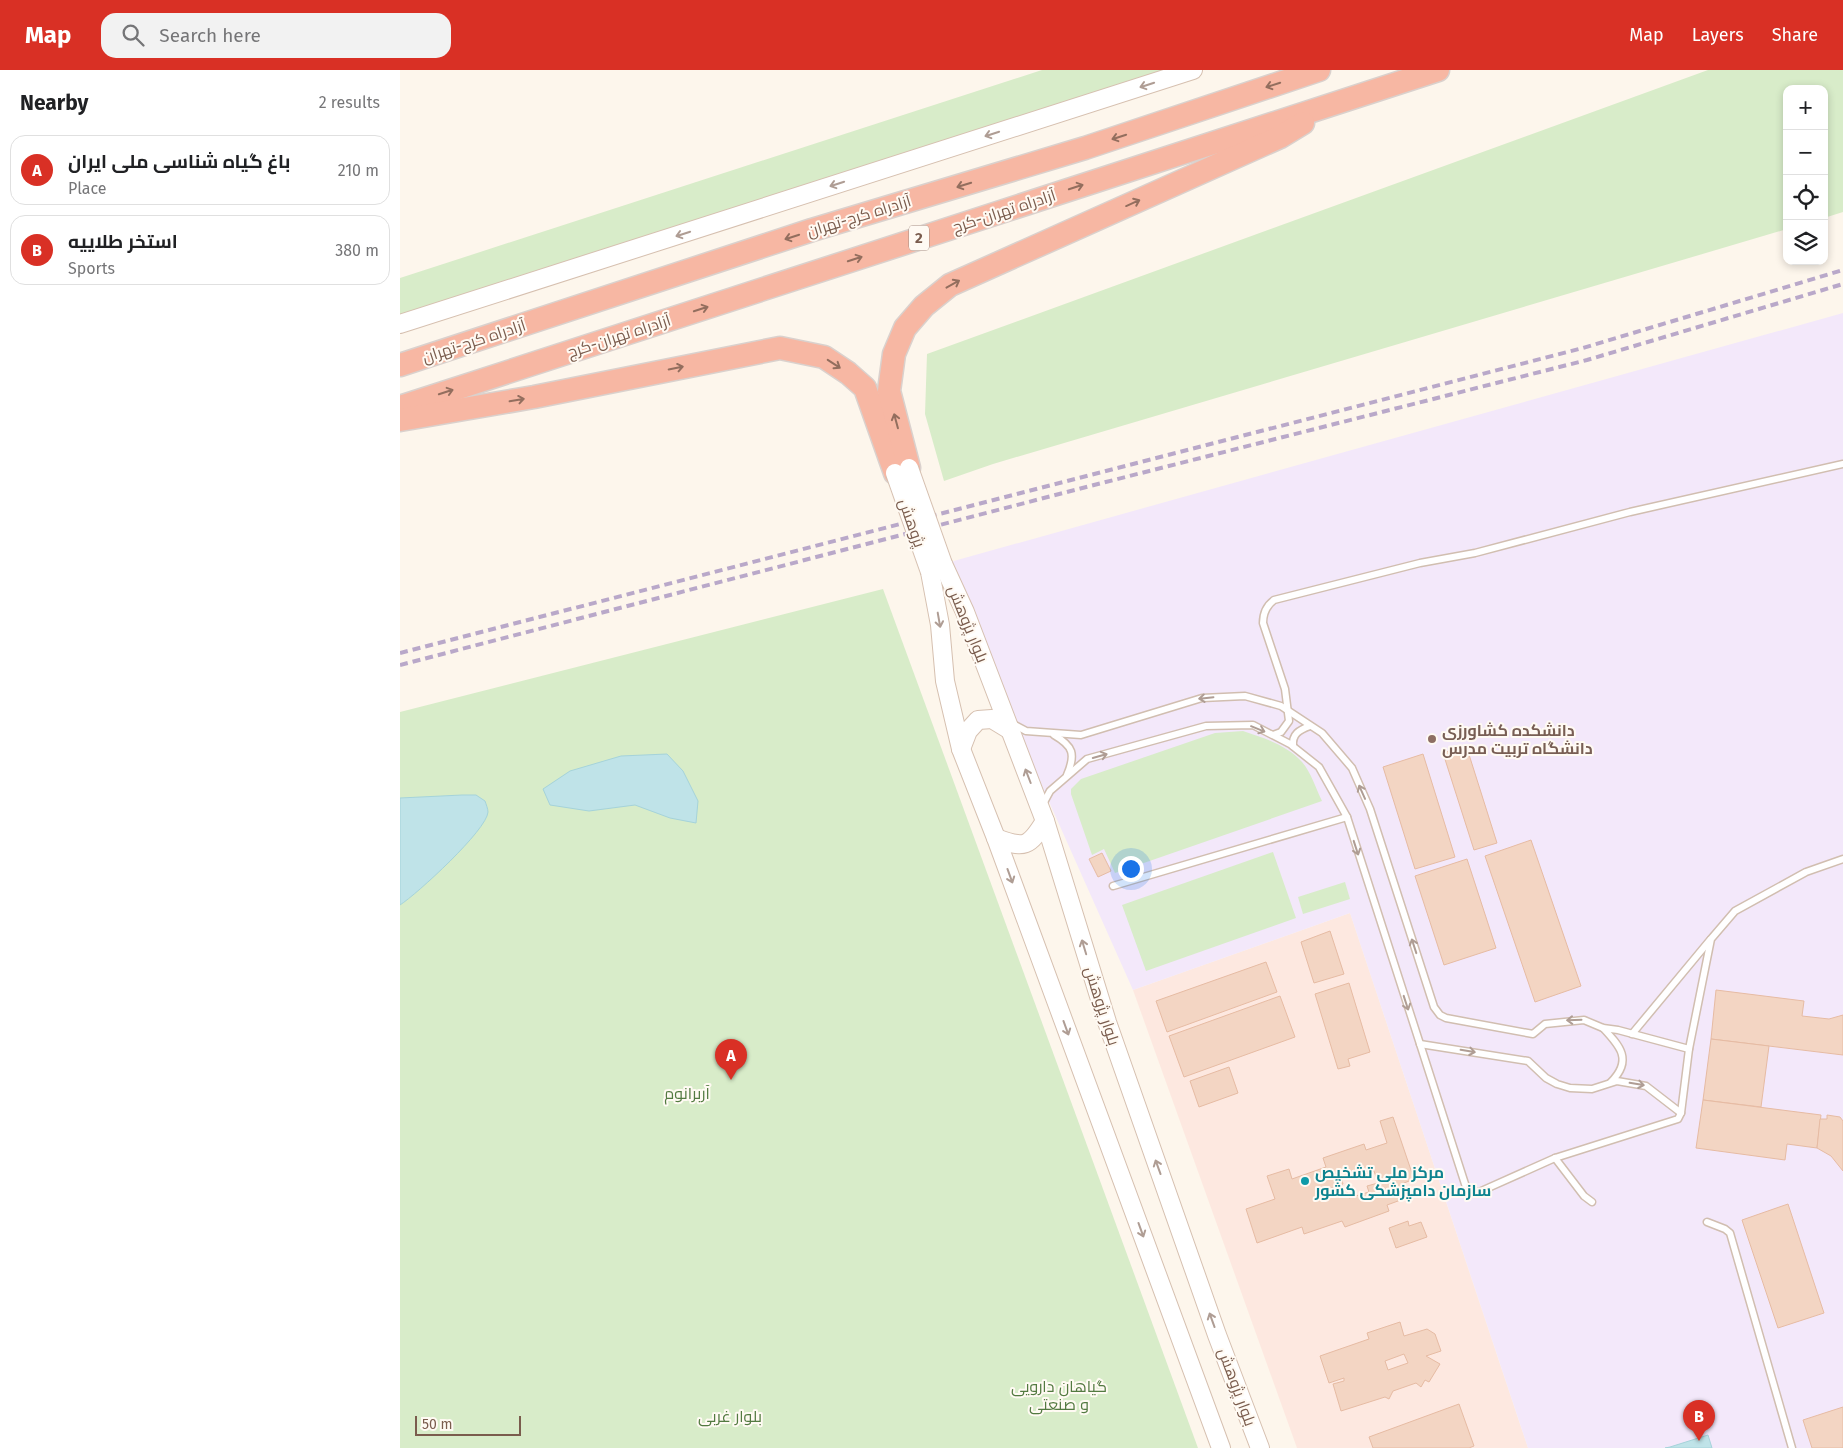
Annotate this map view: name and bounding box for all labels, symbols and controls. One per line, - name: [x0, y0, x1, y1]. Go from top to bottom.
- search box: [101, 13, 451, 58]
- text: Map: [25, 21, 71, 49]
- icon: search: [119, 21, 147, 49]
- text: Search here: [159, 24, 261, 47]
- text: Map: [1629, 24, 1664, 46]
- text: Layers: [1692, 24, 1744, 46]
- text: Share: [1772, 24, 1818, 46]
- one-way arrow: [1140, 81, 1155, 90]
- one-way arrow: [1265, 81, 1281, 91]
- map controls: [1783, 85, 1828, 265]
- button: +: [1783, 85, 1828, 130]
- text: Nearby: [20, 90, 88, 116]
- text: 2 results: [319, 93, 380, 112]
- one-way arrow: [984, 130, 1000, 140]
- button: −: [1783, 130, 1828, 175]
- one-way arrow: [1111, 132, 1127, 142]
- text: باغ گیاه‌ شناسی ملی ایران: [68, 150, 290, 173]
- text: A: [32, 161, 42, 180]
- text: 210 m: [338, 161, 379, 180]
- button: locate: [1783, 175, 1828, 220]
- text: Place: [68, 179, 107, 198]
- one-way arrow: [830, 180, 846, 189]
- one-way arrow: [956, 180, 972, 190]
- one-way arrow: [1068, 182, 1084, 191]
- street label: آزادراه تهران-کرج: [950, 185, 1059, 239]
- street label: آزادراه کرج-تهران: [805, 191, 915, 243]
- one-way arrow: [1125, 198, 1140, 207]
- button: layers: [1783, 220, 1828, 265]
- road number: 2: [909, 226, 929, 250]
- one-way arrow: [675, 229, 691, 239]
- text: استخر طلاییه: [68, 230, 178, 253]
- one-way arrow: [784, 233, 800, 242]
- text: B: [32, 241, 42, 260]
- text: 380 m: [335, 241, 379, 260]
- one-way arrow: [847, 254, 863, 263]
- text: Sports: [68, 259, 115, 278]
- one-way arrow: [946, 279, 960, 289]
- one-way arrow: [692, 304, 708, 314]
- street label: آزادراه تهران-کرج: [565, 310, 674, 364]
- street label: آزادراه کرج-تهران: [420, 315, 529, 369]
- one-way arrow: [827, 358, 841, 369]
- one-way arrow: [668, 363, 684, 372]
- one-way arrow: [438, 387, 454, 397]
- one-way arrow: [509, 394, 525, 404]
- one-way arrow: [891, 414, 901, 430]
- street label: پژوهش: [893, 496, 929, 551]
- street label: بلوار پژوهش: [942, 583, 992, 666]
- one-way arrow: [934, 612, 944, 628]
- one-way arrow: [1198, 693, 1214, 703]
- place label: دانشکده کشاورزی دانشگاه تربیت مدرس: [1442, 721, 1593, 758]
- one-way arrow: [1250, 724, 1265, 734]
- marker: دانشکده کشاورزی دانشگاه تربیت مدرس: [1426, 733, 1438, 745]
- one-way arrow: [1092, 750, 1108, 760]
- one-way arrow: [1022, 769, 1032, 784]
- one-way arrow: [1357, 785, 1367, 800]
- one-way arrow: [1352, 840, 1362, 856]
- your location: [1118, 856, 1144, 882]
- one-way arrow: [1006, 868, 1015, 883]
- one-way arrow: [1078, 939, 1088, 955]
- one-way arrow: [1409, 939, 1418, 954]
- street label: بلوار پژوهش: [1078, 964, 1124, 1048]
- one-way arrow: [1402, 994, 1412, 1010]
- one-way arrow: [1567, 1016, 1583, 1025]
- one-way arrow: [1062, 1020, 1071, 1036]
- pin: A: [715, 1039, 747, 1080]
- one-way arrow: [1460, 1047, 1476, 1057]
- one-way arrow: [1628, 1080, 1644, 1090]
- park label: آربرانوم: [664, 1084, 710, 1105]
- one-way arrow: [1153, 1160, 1162, 1175]
- place label: مرکز ملی تشخیص سازمان دامپزشکی کشور: [1314, 1163, 1491, 1202]
- marker: مرکز ملی تشخیص سازمان دامپزشکی کشور: [1299, 1175, 1311, 1187]
- one-way arrow: [1137, 1222, 1146, 1237]
- one-way arrow: [1207, 1313, 1216, 1329]
- street label: بلوار پژوهش: [1212, 1345, 1260, 1429]
- park label: گیاهان دارویی و صنعتی: [1011, 1377, 1107, 1415]
- pin: B: [1683, 1400, 1715, 1441]
- park label: بلوار غربی: [698, 1407, 762, 1427]
- scale bar: [415, 1413, 521, 1436]
- text: 50 m: [422, 1416, 453, 1433]

